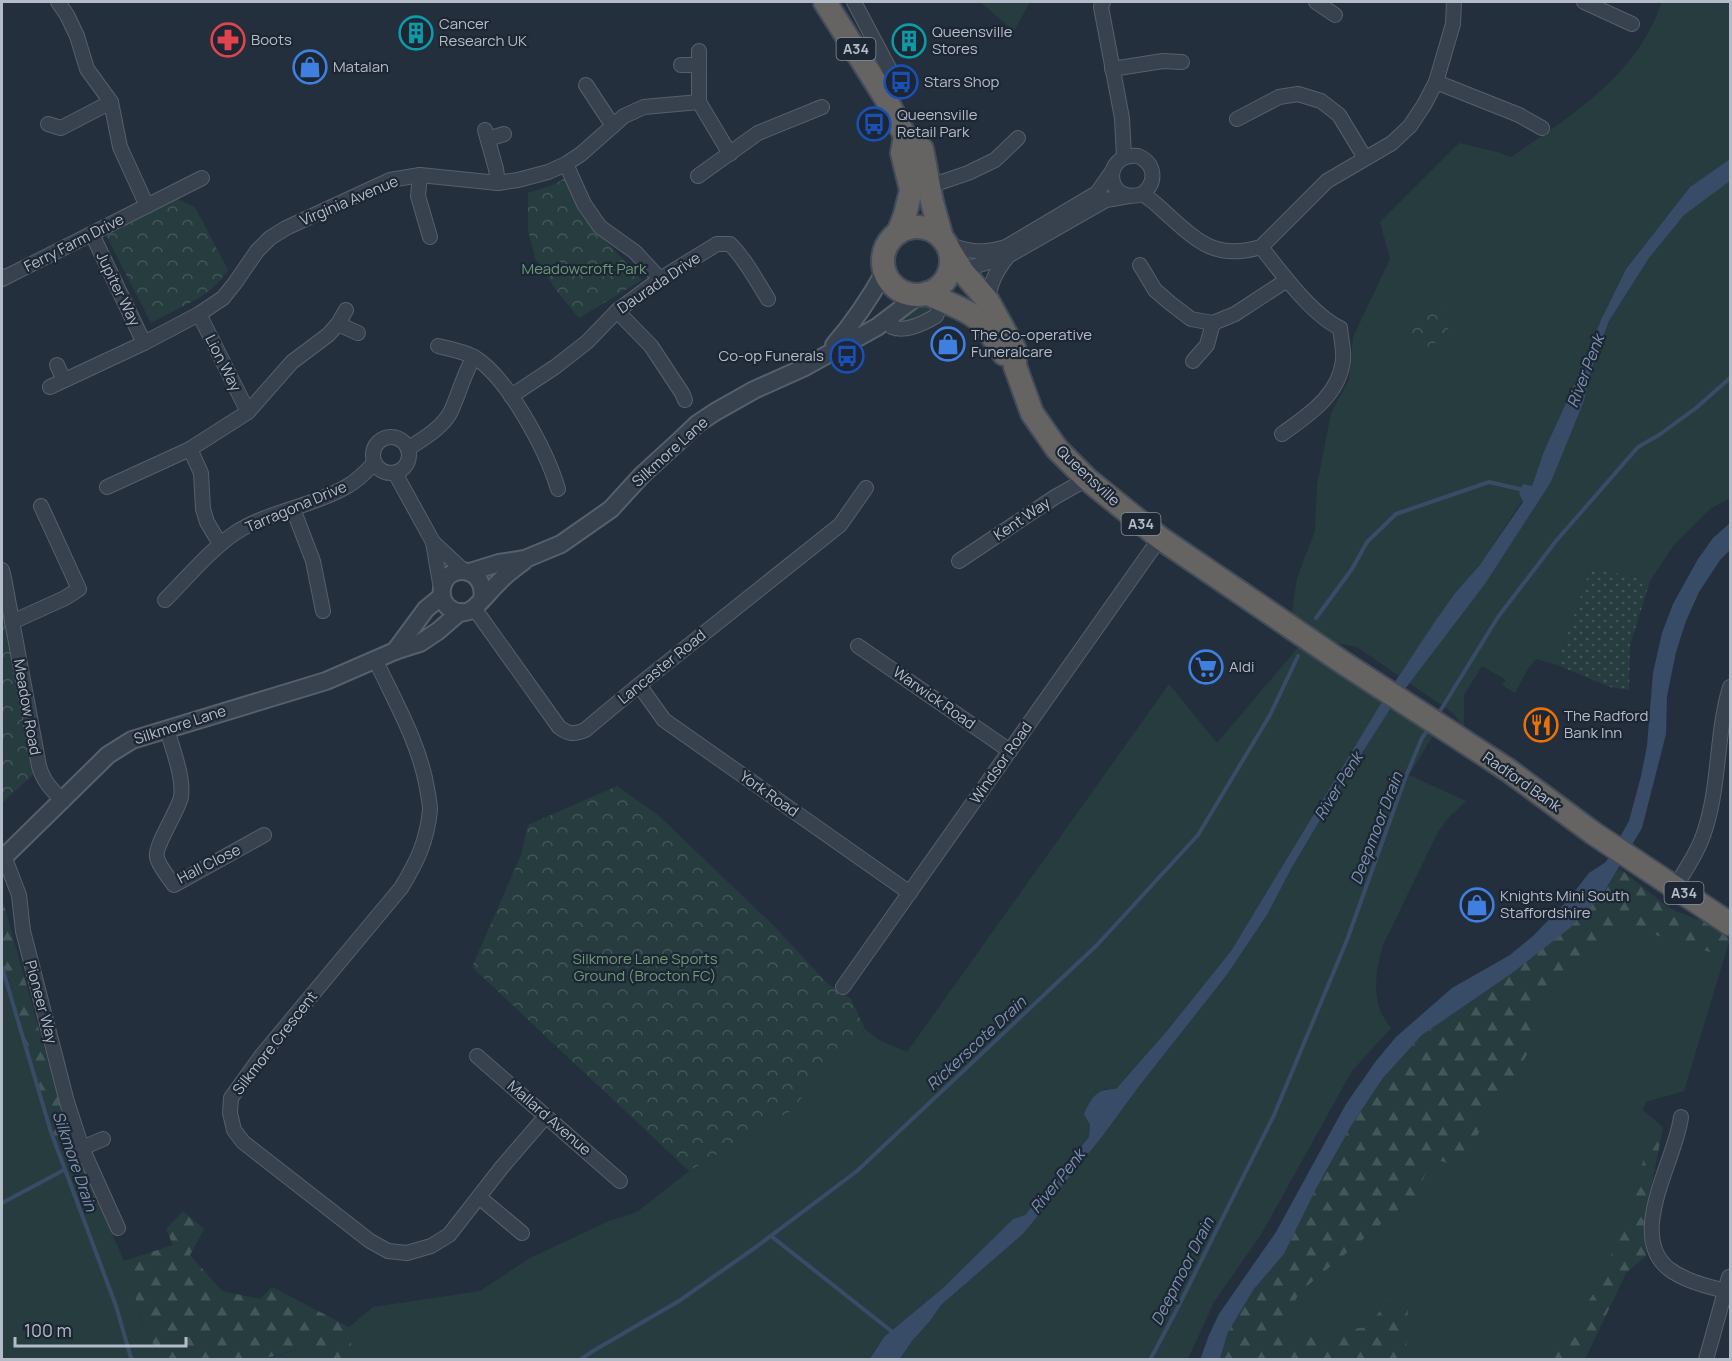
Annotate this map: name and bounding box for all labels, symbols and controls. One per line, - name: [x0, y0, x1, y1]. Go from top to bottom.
- place label: Cancer Research UK: [439, 13, 527, 51]
- building icon: Cancer Research UK: [398, 15, 434, 51]
- place label: Queensville Stores: [932, 21, 1013, 59]
- pharmacy icon: Boots: [210, 22, 246, 58]
- building icon: Queensville Stores: [891, 23, 927, 59]
- place label: Boots: [251, 29, 292, 50]
- road number: A34: [836, 38, 876, 60]
- shop icon: Matalan: [292, 49, 328, 85]
- place label: Matalan: [333, 56, 389, 77]
- bus stop icon: Stars Shop: [883, 64, 919, 100]
- place label: Stars Shop: [924, 71, 1000, 92]
- place label: Queensville Retail Park: [897, 104, 978, 142]
- bus stop icon: Queensville Retail Park: [856, 106, 892, 142]
- street label: Virginia Avenue: [296, 170, 401, 231]
- street label: Ferry Farm Drive: [20, 208, 128, 277]
- street label: Daurada Drive: [613, 247, 705, 318]
- street label: Jupiter Way: [91, 248, 146, 330]
- park label: Meadowcroft Park: [522, 258, 647, 279]
- place label: The Co-operative Funeralcare: [971, 324, 1092, 362]
- shop icon: The Co-operative Funeralcare: [930, 326, 966, 362]
- water label: River Penk: [1561, 330, 1610, 410]
- street label: Lion Way: [200, 331, 247, 395]
- bus stop icon: Co-op Funerals: [829, 338, 865, 374]
- place label: Co-op Funerals: [718, 345, 824, 366]
- street label: Silkmore Lane: [627, 412, 712, 492]
- street label: Queensville: [1052, 441, 1125, 511]
- street label: Tarragona Drive: [242, 476, 350, 537]
- street label: Kent Way: [989, 492, 1054, 545]
- road number: A34: [1122, 513, 1160, 535]
- street label: Lancaster Road: [613, 625, 710, 709]
- supermarket icon: Aldi: [1188, 649, 1224, 685]
- place label: Aldi: [1229, 656, 1254, 677]
- street label: Meadow Road: [9, 657, 46, 757]
- street label: Warwick Road: [889, 661, 980, 734]
- street label: Silkmore Lane: [131, 700, 229, 749]
- place label: The Radford Bank Inn: [1564, 705, 1648, 743]
- restaurant icon: The Radford Bank Inn: [1523, 707, 1559, 743]
- street label: Windsor Road: [965, 717, 1037, 808]
- water label: River Penk: [1309, 746, 1369, 824]
- street label: Radford Bank: [1479, 747, 1566, 817]
- street label: York Road: [736, 766, 803, 822]
- water label: Deepmoor Drain: [1345, 768, 1408, 887]
- street label: Hall Close: [174, 839, 244, 888]
- road number: A34: [1664, 882, 1704, 904]
- place label: Knights Mini South Staffordshire: [1500, 885, 1630, 923]
- shop icon: Knights Mini South Staffordshire: [1459, 887, 1495, 923]
- park label: Silkmore Lane Sports Ground (Brocton FC): [572, 948, 718, 986]
- street label: Pioneer Way: [20, 958, 63, 1046]
- street label: Silkmore Crescent: [227, 986, 322, 1099]
- water label: Rickerscote Drain: [921, 991, 1031, 1095]
- street label: Mallard Avenue: [503, 1075, 596, 1160]
- water label: Silkmore Drain: [48, 1108, 103, 1215]
- water label: River Penk: [1024, 1143, 1091, 1218]
- water label: Deepmoor Drain: [1145, 1213, 1219, 1329]
- scale bar: [15, 1310, 186, 1348]
- text: 100 m: [24, 1318, 72, 1342]

